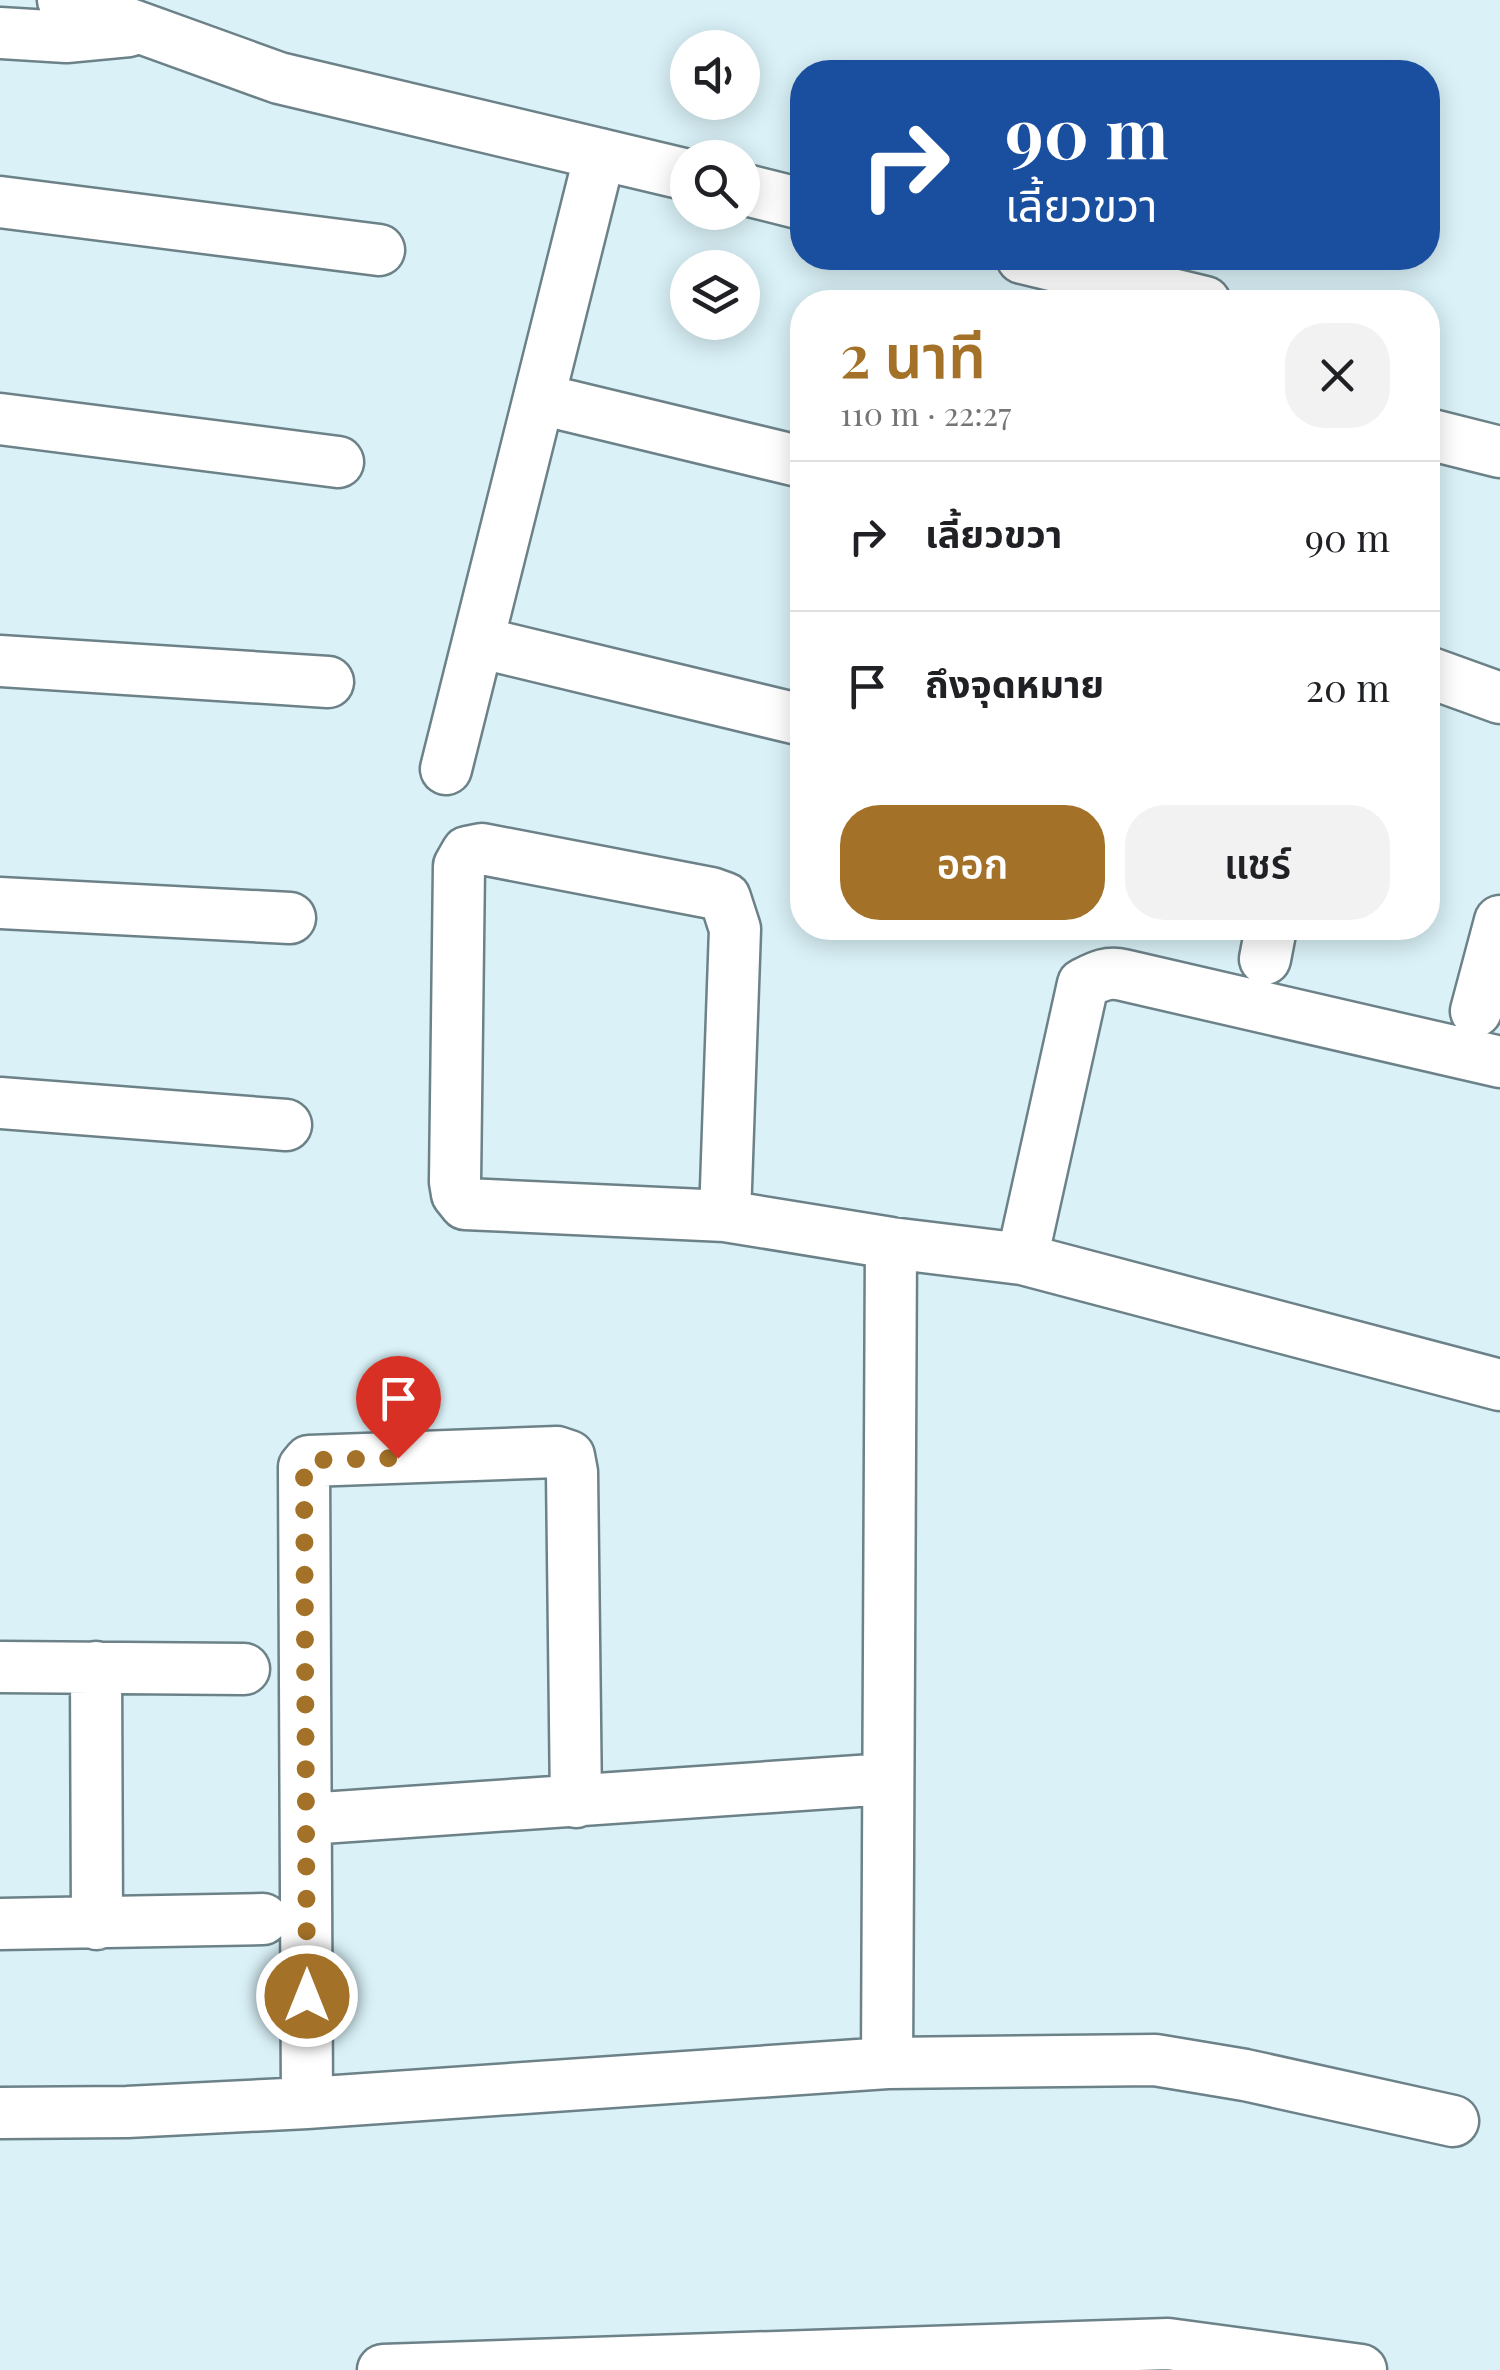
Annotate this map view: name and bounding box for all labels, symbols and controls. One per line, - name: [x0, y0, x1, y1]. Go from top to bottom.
- map controls: [670, 30, 760, 340]
- button: sound: [670, 30, 760, 120]
- text: 90 m: [1005, 83, 1169, 177]
- icon: right: [840, 100, 970, 230]
- button: search: [670, 140, 760, 230]
- text: เลี้ยวขวา: [1005, 173, 1157, 233]
- button: layers: [670, 250, 760, 340]
- text: 2 นาที: [840, 313, 986, 393]
- button: close: [1285, 323, 1390, 428]
- text: 110 m · 22:27: [840, 391, 1011, 434]
- text: เลี้ยวขวา: [925, 507, 1062, 558]
- icon: right: [840, 509, 895, 564]
- text: 90 m: [1305, 511, 1390, 562]
- text: ถึงจุดหมาย: [925, 657, 1104, 708]
- icon: arrive: [840, 659, 895, 714]
- text: 20 m: [1306, 661, 1390, 712]
- button: ออก: [840, 805, 1105, 920]
- button: แชร์: [1125, 805, 1390, 920]
- pin: [356, 1356, 441, 1459]
- icon: arrive: [371, 1371, 426, 1426]
- position arrow: [255, 1944, 359, 2048]

